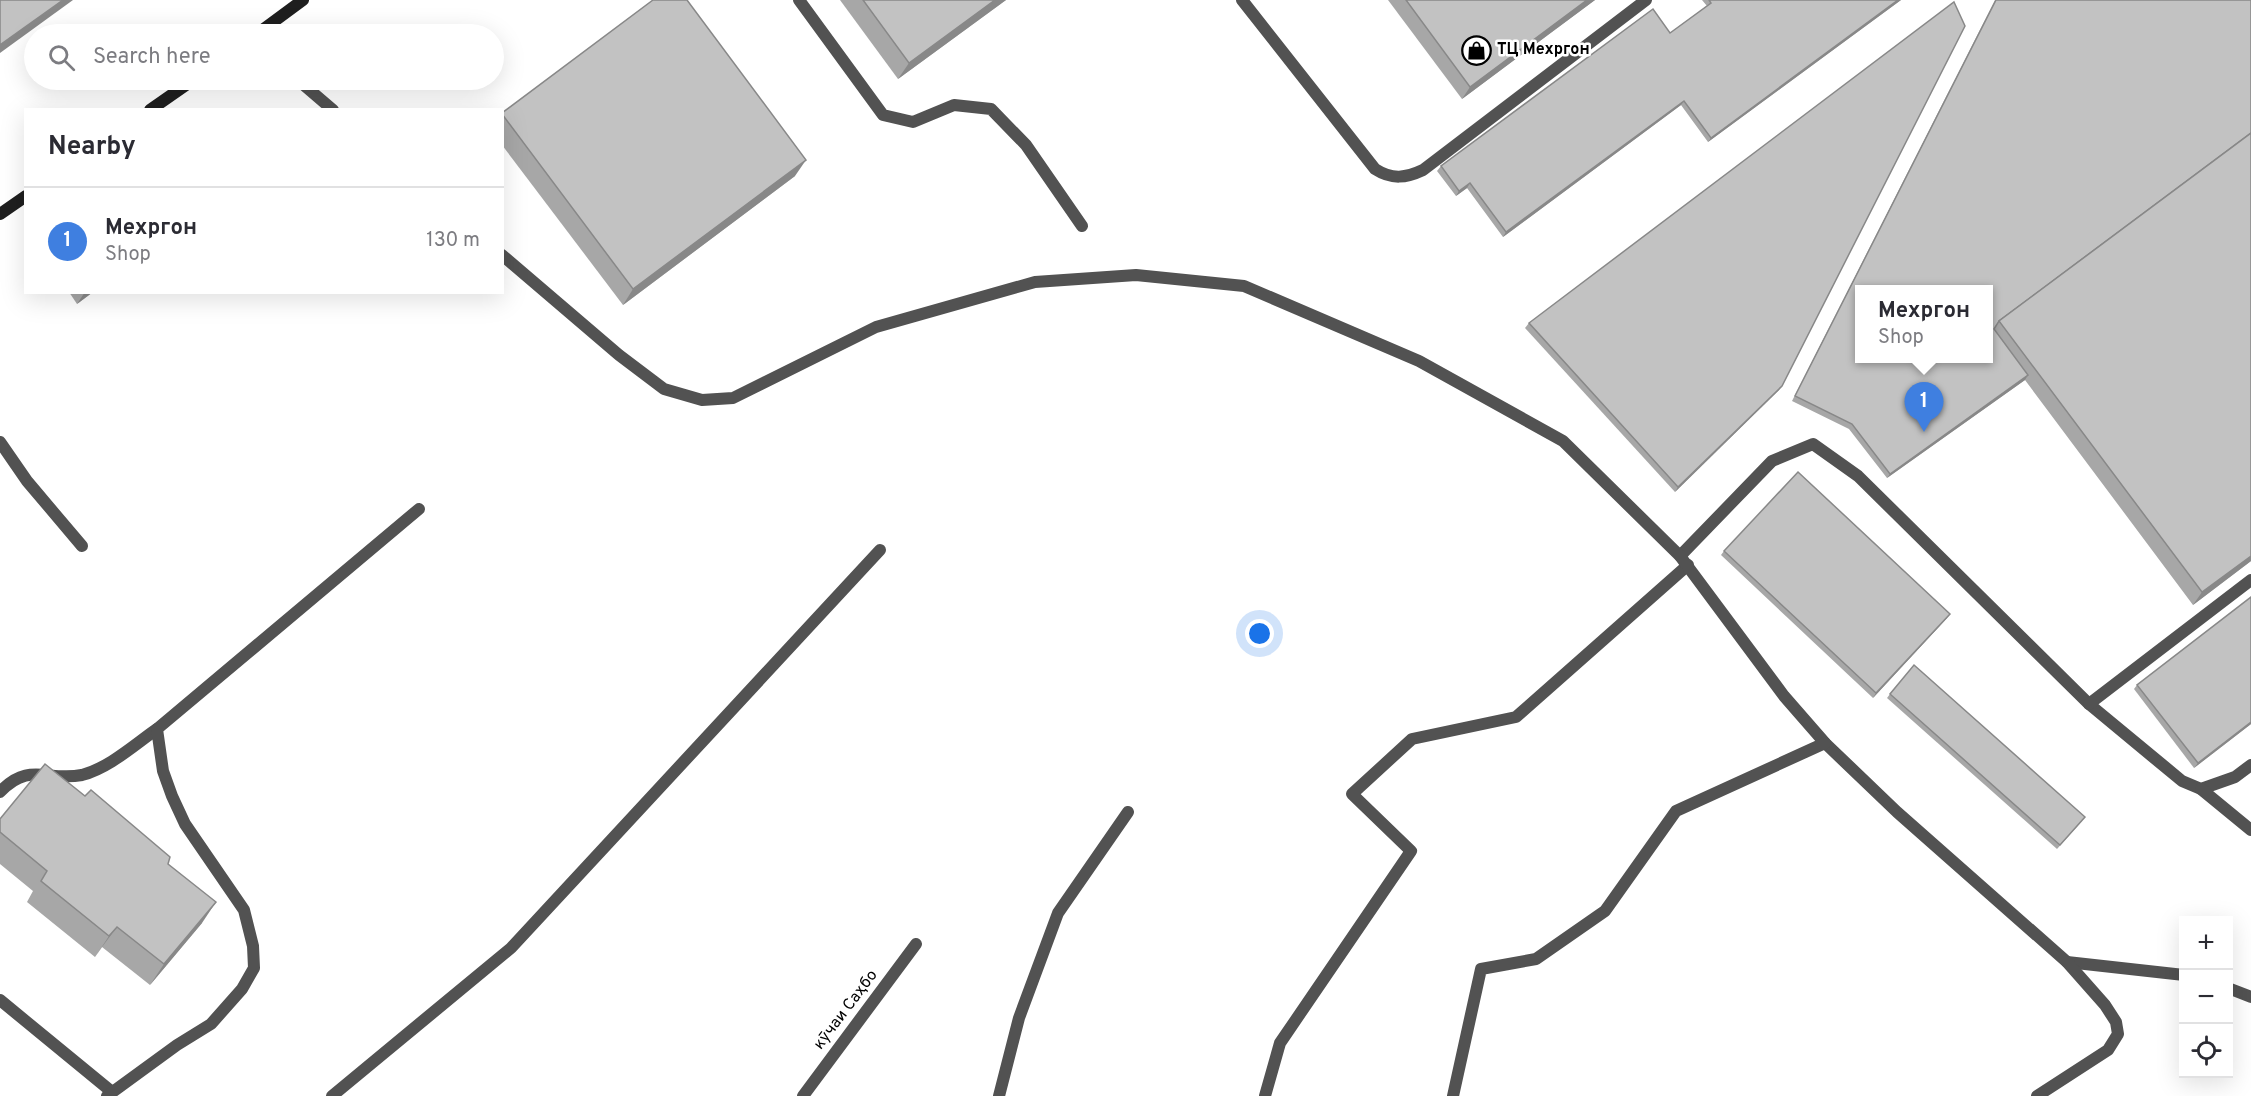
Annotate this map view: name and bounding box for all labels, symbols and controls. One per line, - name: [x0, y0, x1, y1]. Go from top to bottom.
- search box: [24, 24, 504, 90]
- shop icon: ТЦ Мехргон: [1460, 34, 1492, 66]
- place label: ТЦ Мехргон: [1497, 40, 1590, 60]
- icon: search: [45, 41, 78, 74]
- text: Search here: [93, 44, 211, 71]
- text: Nearby: [48, 131, 136, 164]
- text: Мехргон: [105, 215, 197, 242]
- text: 1: [64, 228, 72, 254]
- text: 130 m: [426, 228, 480, 254]
- text: Shop: [105, 242, 151, 268]
- popup: [1855, 285, 1993, 363]
- text: Мехргон: [1878, 298, 1970, 325]
- text: Shop: [1878, 325, 1924, 351]
- pin: 1: [1904, 382, 1944, 432]
- your location: [1245, 619, 1274, 648]
- map controls: [2179, 916, 2233, 1078]
- button: +: [2179, 916, 2233, 970]
- street label: кӯчаи Саҳбо: [810, 966, 882, 1054]
- button: −: [2179, 970, 2233, 1024]
- button: locate: [2179, 1024, 2233, 1078]

